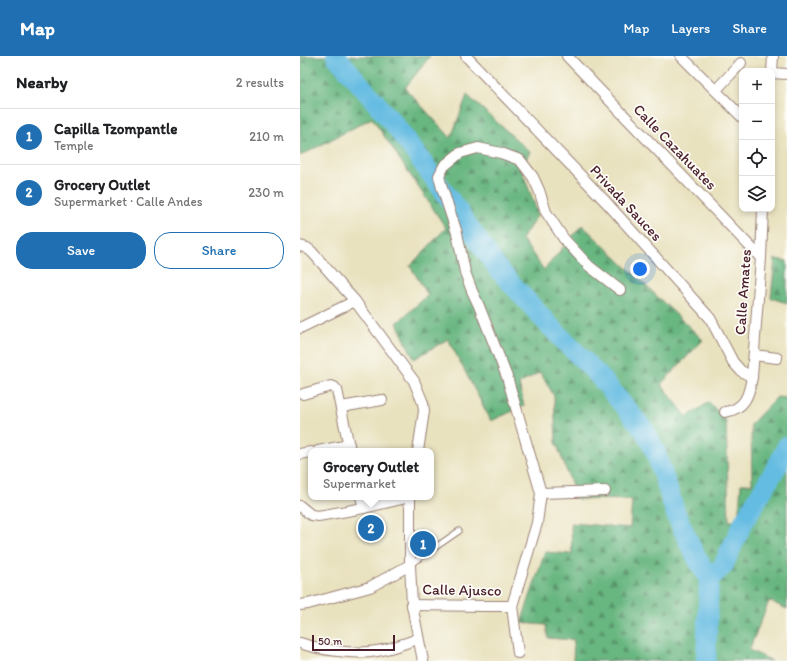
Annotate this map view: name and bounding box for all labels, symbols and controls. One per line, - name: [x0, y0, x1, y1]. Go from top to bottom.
- text: Map: [20, 17, 55, 40]
- text: Map: [624, 20, 649, 37]
- text: Layers: [671, 20, 710, 37]
- text: Share: [732, 20, 767, 37]
- map controls: [739, 68, 775, 212]
- button: +: [739, 68, 775, 104]
- text: Nearby: [16, 72, 68, 92]
- text: 2 results: [236, 75, 284, 90]
- street label: Calle Cazahuates: [630, 100, 721, 194]
- button: −: [739, 104, 775, 140]
- text: Capilla Tzompantle: [54, 120, 177, 138]
- text: 1: [26, 129, 32, 144]
- text: 210 m: [249, 129, 284, 144]
- text: Temple: [54, 138, 93, 153]
- button: locate: [739, 140, 775, 176]
- street label: Privada Sauces: [586, 161, 666, 245]
- text: Grocery Outlet: [54, 176, 150, 194]
- button: layers: [739, 176, 775, 212]
- text: 2: [26, 185, 32, 200]
- text: 230 m: [248, 185, 284, 200]
- text: Supermarket · Calle Andes: [54, 194, 203, 209]
- button: Save: [16, 232, 146, 269]
- button: Share: [154, 232, 284, 269]
- street label: Calle Amates: [731, 248, 755, 335]
- your location: [630, 259, 650, 279]
- popup: [308, 448, 434, 500]
- text: Grocery Outlet: [323, 458, 419, 476]
- text: Supermarket: [323, 476, 396, 491]
- pin: 2: [358, 513, 384, 543]
- pin: 1: [410, 529, 436, 559]
- street label: Calle Ajusco: [422, 580, 502, 600]
- scale bar: [312, 633, 395, 652]
- text: 50 m: [318, 635, 342, 648]

